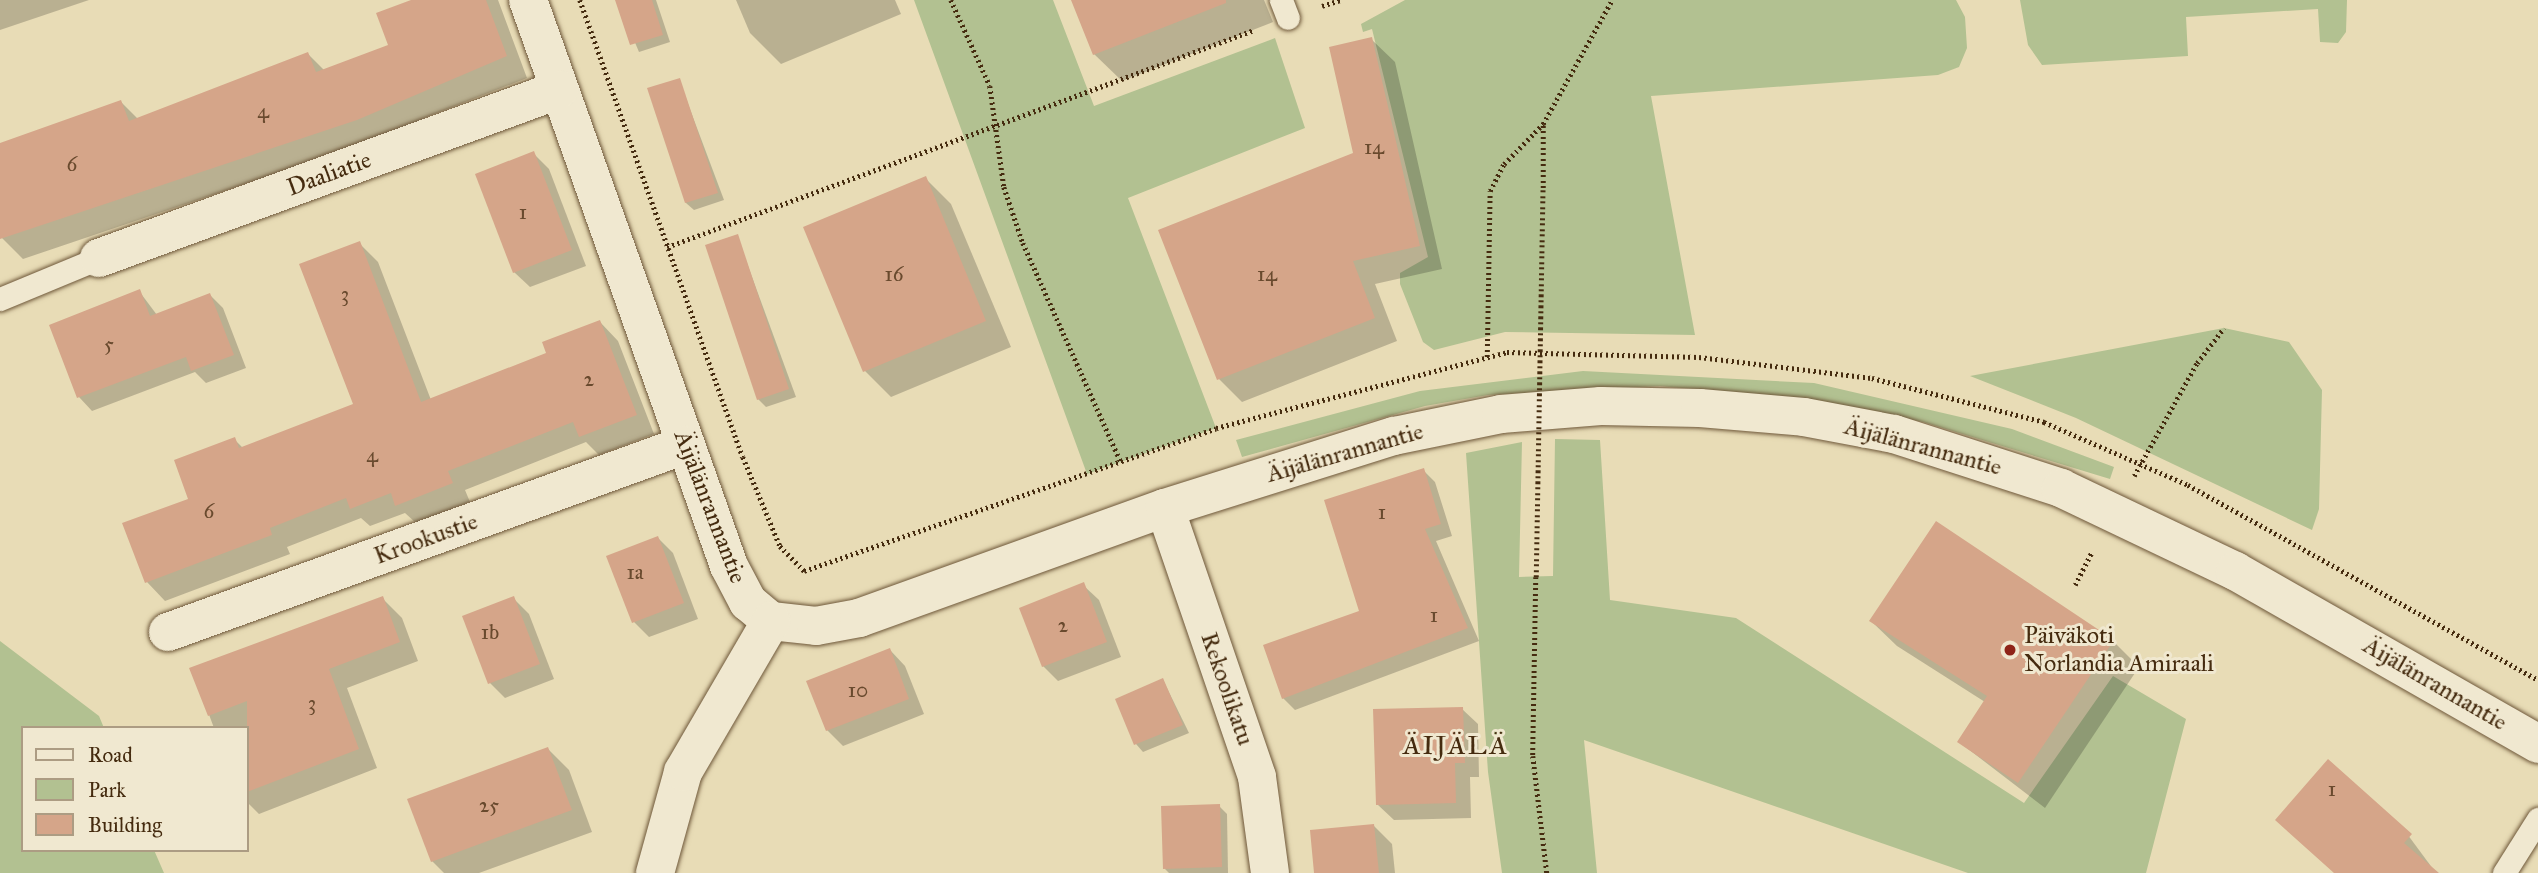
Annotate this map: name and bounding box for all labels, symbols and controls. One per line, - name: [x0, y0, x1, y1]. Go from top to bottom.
- house number: 4: [257, 98, 269, 124]
- house number: 14: [1364, 134, 1384, 160]
- street label: Daaliatie: [283, 146, 375, 202]
- house number: 6: [67, 151, 77, 177]
- house number: 1: [519, 199, 527, 225]
- house number: 16: [884, 261, 904, 287]
- house number: 14: [1257, 261, 1277, 287]
- house number: 3: [341, 281, 349, 307]
- house number: 5: [104, 331, 114, 357]
- house number: 2: [584, 366, 594, 392]
- street label: Äijälänrannantie: [1841, 412, 2005, 482]
- street label: Äijälänrannantie: [1263, 417, 1427, 489]
- street label: Äijälänrannantie: [668, 426, 752, 588]
- house number: 4: [366, 442, 378, 468]
- house number: 6: [204, 498, 214, 524]
- house number: 1: [1378, 499, 1386, 525]
- street label: Krookustie: [370, 507, 482, 571]
- house number: 1a: [626, 559, 644, 585]
- house number: 1: [1430, 602, 1438, 628]
- house number: 2: [1058, 612, 1068, 638]
- house number: 1b: [481, 619, 499, 645]
- place label: Päiväkoti Norlandia Amiraali: [2024, 622, 2214, 678]
- street label: Rekoolikatu: [1194, 629, 1260, 749]
- street label: Äijälänrannantie: [2358, 631, 2512, 737]
- marker: Päiväkoti Norlandia Amiraali: [2002, 642, 2018, 658]
- house number: 10: [848, 677, 868, 703]
- house number: 3: [308, 690, 316, 716]
- legend: [21, 726, 248, 852]
- district label: ÄIJÄLÄ: [1404, 730, 1508, 762]
- text: Road: [88, 742, 133, 768]
- house number: 1: [2328, 776, 2336, 802]
- text: Park: [88, 777, 126, 803]
- house number: 25: [479, 792, 499, 818]
- text: Building: [88, 812, 162, 838]

